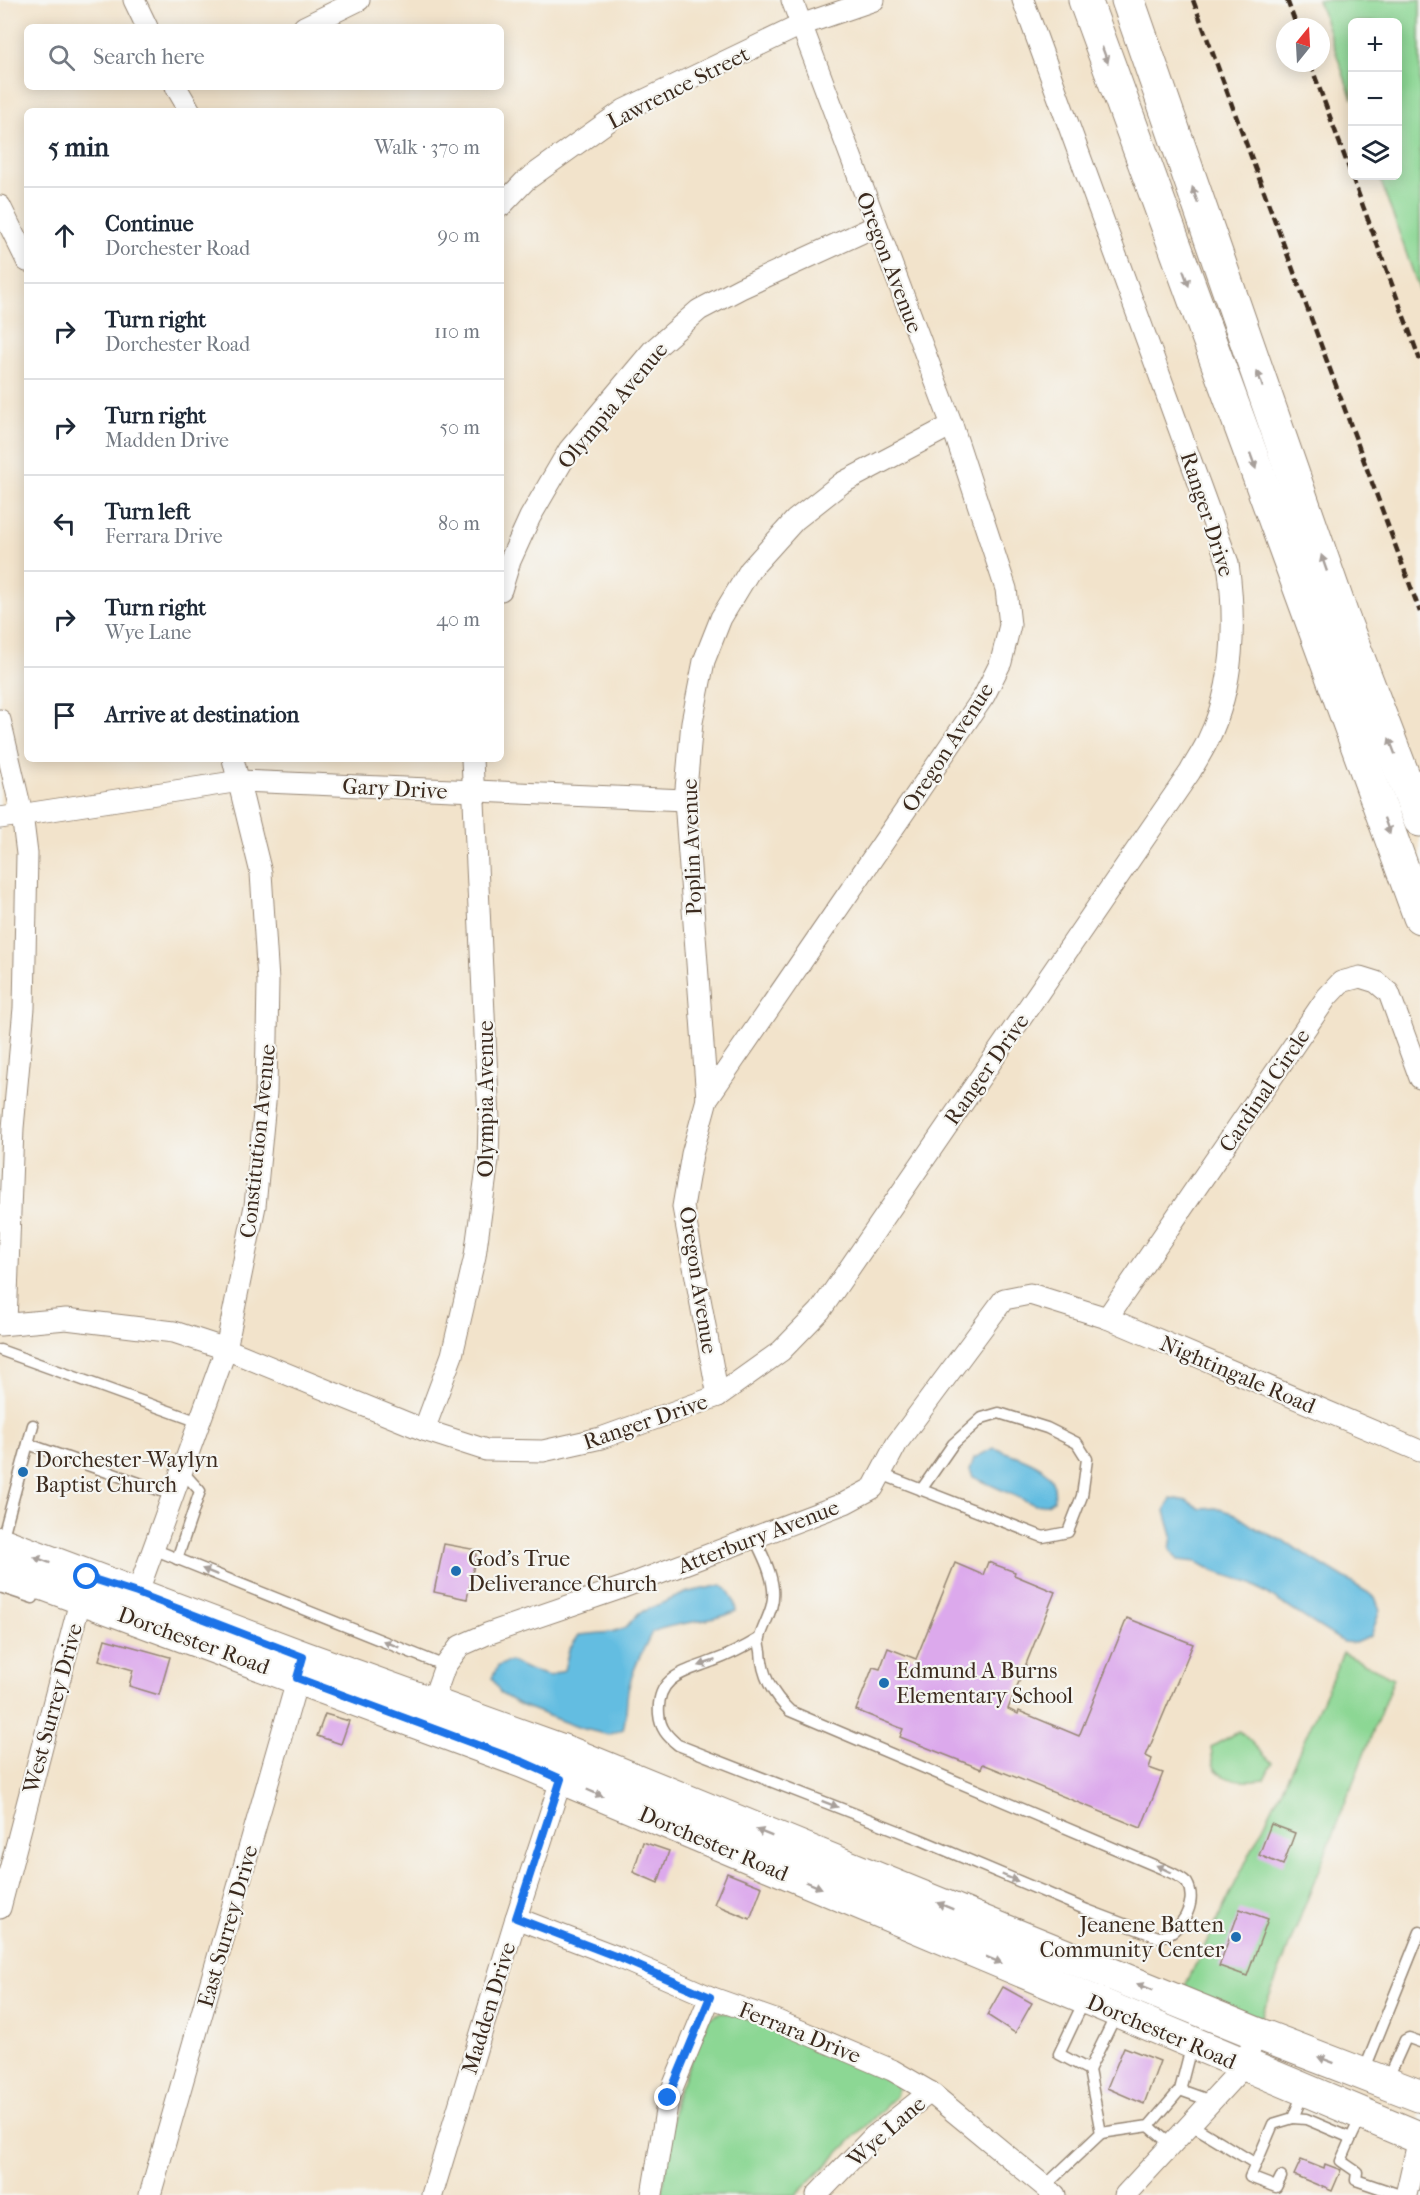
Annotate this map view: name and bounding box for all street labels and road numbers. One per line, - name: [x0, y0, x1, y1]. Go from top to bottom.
- street label: Lawrence Street: [603, 41, 754, 135]
- street label: Oregon Avenue: [850, 188, 928, 337]
- street label: Olympia Avenue: [552, 337, 673, 474]
- street label: Ranger Drive: [1175, 449, 1239, 580]
- street label: Oregon Avenue: [896, 678, 999, 817]
- street label: Gary Drive: [342, 773, 448, 805]
- street label: Poplin Avenue: [677, 778, 707, 916]
- street label: Ranger Drive: [939, 1009, 1035, 1130]
- street label: Olympia Avenue: [473, 1020, 499, 1178]
- street label: Cardinal Circle: [1214, 1024, 1316, 1157]
- street label: Constitution Avenue: [235, 1043, 281, 1239]
- street label: Oregon Avenue: [674, 1205, 723, 1356]
- street label: Nightingale Road: [1156, 1330, 1320, 1420]
- street label: Ranger Drive: [580, 1389, 711, 1455]
- street label: Atterbury Avenue: [673, 1494, 843, 1580]
- street label: Dorchester Road: [114, 1601, 274, 1681]
- street label: West Surrey Drive: [18, 1620, 88, 1797]
- street label: Dorchester Road: [635, 1801, 793, 1887]
- street label: East Surrey Drive: [192, 1842, 264, 2010]
- street label: Madden Drive: [457, 1939, 521, 2077]
- street label: Dorchester Road: [1083, 1989, 1241, 2075]
- street label: Ferrara Drive: [735, 1997, 865, 2069]
- street label: Wye Lane: [842, 2091, 931, 2173]

